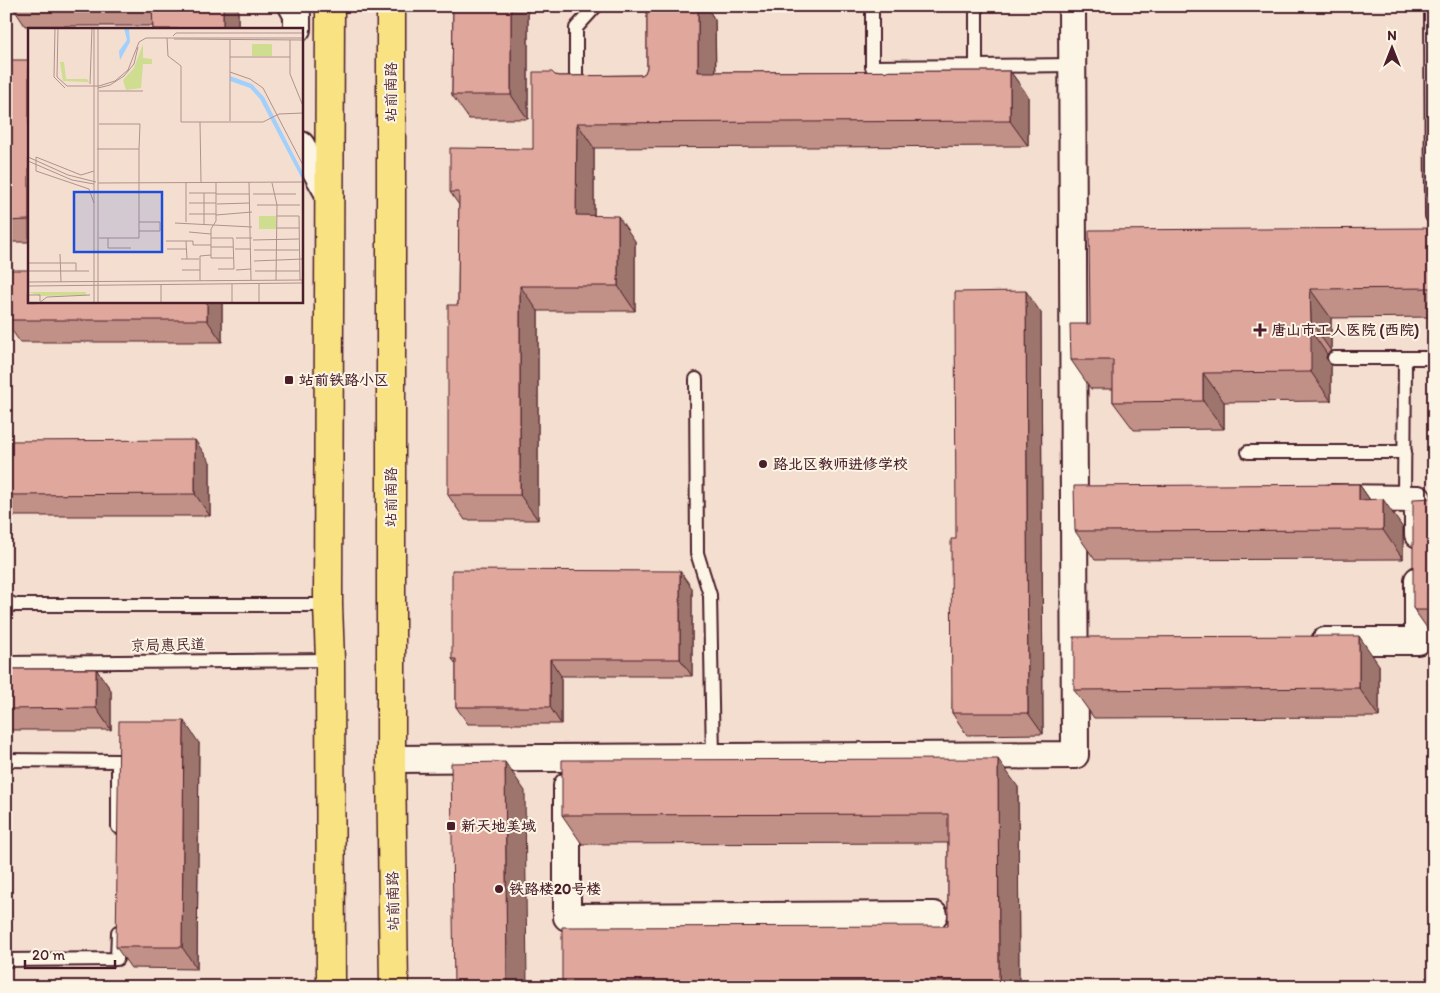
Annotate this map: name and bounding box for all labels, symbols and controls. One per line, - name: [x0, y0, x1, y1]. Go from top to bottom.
- north arrow: [1368, 22, 1418, 72]
- text: N: [1387, 27, 1397, 44]
- inset map: [28, 28, 302, 302]
- street label: 站前南路: [382, 62, 400, 122]
- place label: 唐山市工人医院 (西院): [1271, 321, 1419, 340]
- marker: 唐山市工人医院 (西院): [1253, 323, 1267, 337]
- place label: 站前铁路小区: [299, 371, 389, 389]
- marker: 站前铁路小区: [283, 374, 295, 386]
- place label: 路北区教师进修学校: [773, 455, 908, 473]
- marker: 路北区教师进修学校: [757, 458, 769, 470]
- street label: 站前南路: [382, 467, 400, 527]
- street label: 京局惠民道: [130, 635, 206, 655]
- place label: 新天地美域: [461, 817, 536, 835]
- marker: 新天地美域: [445, 820, 457, 832]
- street label: 站前南路: [383, 871, 403, 931]
- place label: 铁路楼20号楼: [509, 880, 601, 898]
- marker: 铁路楼20号楼: [493, 883, 505, 895]
- scale bar: [25, 938, 115, 970]
- text: 20 m: [32, 946, 66, 964]

